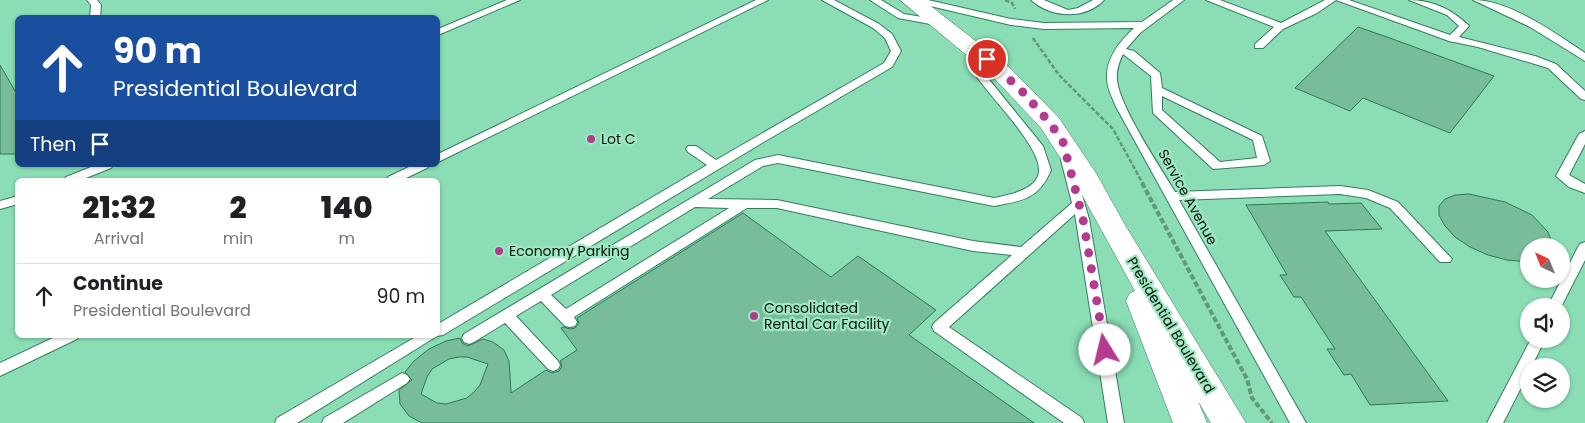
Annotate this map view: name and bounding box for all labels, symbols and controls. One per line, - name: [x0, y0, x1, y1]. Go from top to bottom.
- text: 90 m: [113, 26, 202, 75]
- icon: ahead: [30, 35, 95, 100]
- pin: [966, 38, 1008, 80]
- icon: arrive: [973, 45, 1001, 73]
- text: Presidential Boulevard: [113, 73, 358, 104]
- place label: Lot C: [601, 129, 636, 149]
- icon: arrive: [86, 130, 114, 158]
- text: Then: [30, 131, 76, 158]
- marker: Lot C: [585, 133, 597, 145]
- street label: Service Avenue: [1153, 145, 1223, 249]
- text: 21:32: [82, 186, 155, 229]
- text: 2: [229, 186, 247, 229]
- text: 140: [321, 186, 373, 229]
- text: Arrival: [94, 227, 144, 250]
- text: min: [223, 227, 253, 250]
- text: m: [338, 227, 355, 250]
- north arrow: [1520, 238, 1570, 288]
- map controls: [1520, 238, 1570, 408]
- place label: Economy Parking: [509, 241, 629, 261]
- marker: Economy Parking: [493, 245, 505, 257]
- street label: Presidential Boulevard: [1122, 253, 1220, 397]
- text: Continue: [73, 270, 163, 297]
- icon: ahead: [30, 282, 58, 310]
- text: 90 m: [376, 283, 425, 310]
- place label: Consolidated Rental Car Facility: [764, 298, 890, 334]
- button: sound: [1520, 298, 1570, 348]
- text: Presidential Boulevard: [73, 299, 251, 322]
- marker: Consolidated Rental Car Facility: [748, 310, 760, 322]
- position arrow: [1078, 323, 1130, 375]
- button: layers: [1520, 358, 1570, 408]

